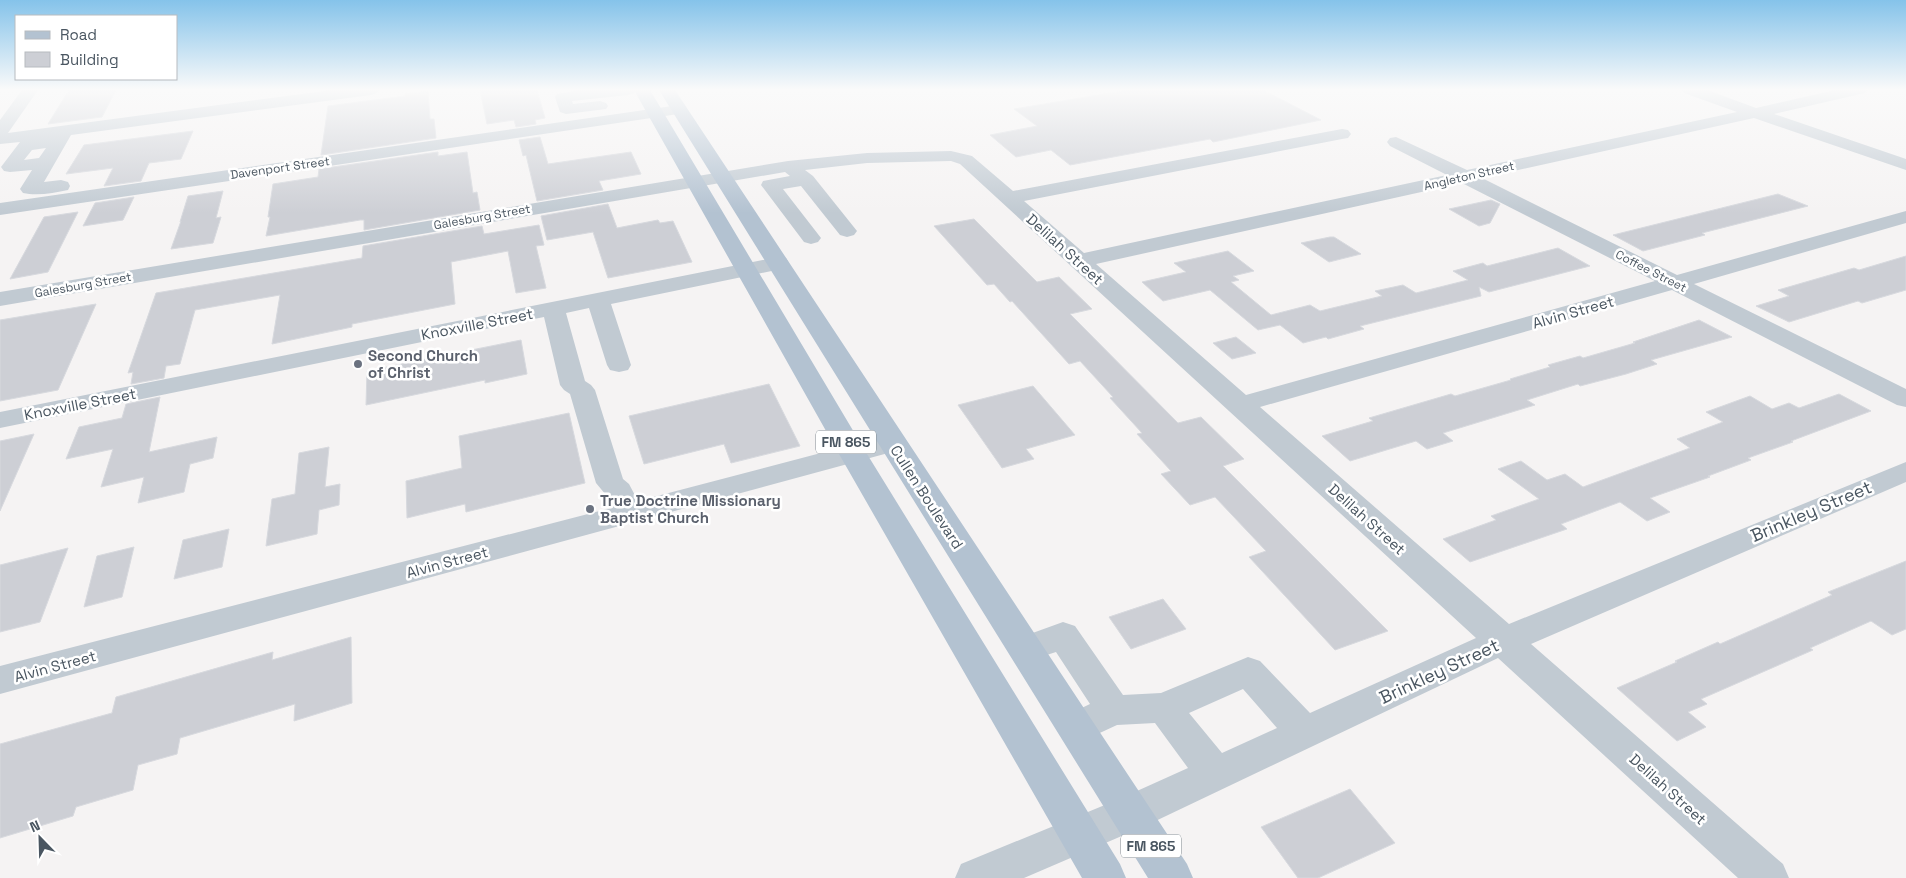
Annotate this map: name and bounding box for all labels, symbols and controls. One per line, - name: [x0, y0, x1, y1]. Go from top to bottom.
- legend: [15, 15, 178, 80]
- text: Road: [60, 25, 97, 44]
- text: Building: [60, 50, 119, 69]
- street label: Davenport Street: [229, 153, 331, 183]
- street label: Angleton Street: [1422, 158, 1516, 194]
- street label: Galesburg Street: [432, 201, 532, 233]
- street label: Delilah Street: [1022, 209, 1108, 289]
- street label: Coffee Street: [1613, 246, 1689, 296]
- street label: Galesburg Street: [33, 269, 133, 301]
- street label: Alvin Street: [1530, 291, 1616, 333]
- street label: Knoxville Street: [419, 304, 535, 344]
- place label: Second Church of Christ: [368, 346, 478, 382]
- marker: Second Church of Christ: [352, 358, 364, 370]
- street label: Knoxville Street: [22, 384, 138, 424]
- road number: FM 865: [816, 431, 876, 454]
- street label: Cullen Boulevard: [886, 441, 968, 553]
- street label: Brinkley Street: [1747, 475, 1875, 547]
- street label: Delilah Street: [1324, 479, 1410, 559]
- place label: True Doctrine Missionary Baptist Church: [600, 491, 781, 527]
- marker: True Doctrine Missionary Baptist Church: [584, 503, 596, 515]
- street label: Alvin Street: [404, 542, 490, 582]
- street label: Brinkley Street: [1375, 633, 1503, 709]
- street label: Alvin Street: [12, 646, 98, 686]
- street label: Delilah Street: [1625, 749, 1711, 829]
- north arrow: [15, 813, 65, 863]
- text: N: [27, 816, 43, 836]
- road number: FM 865: [1121, 834, 1181, 858]

